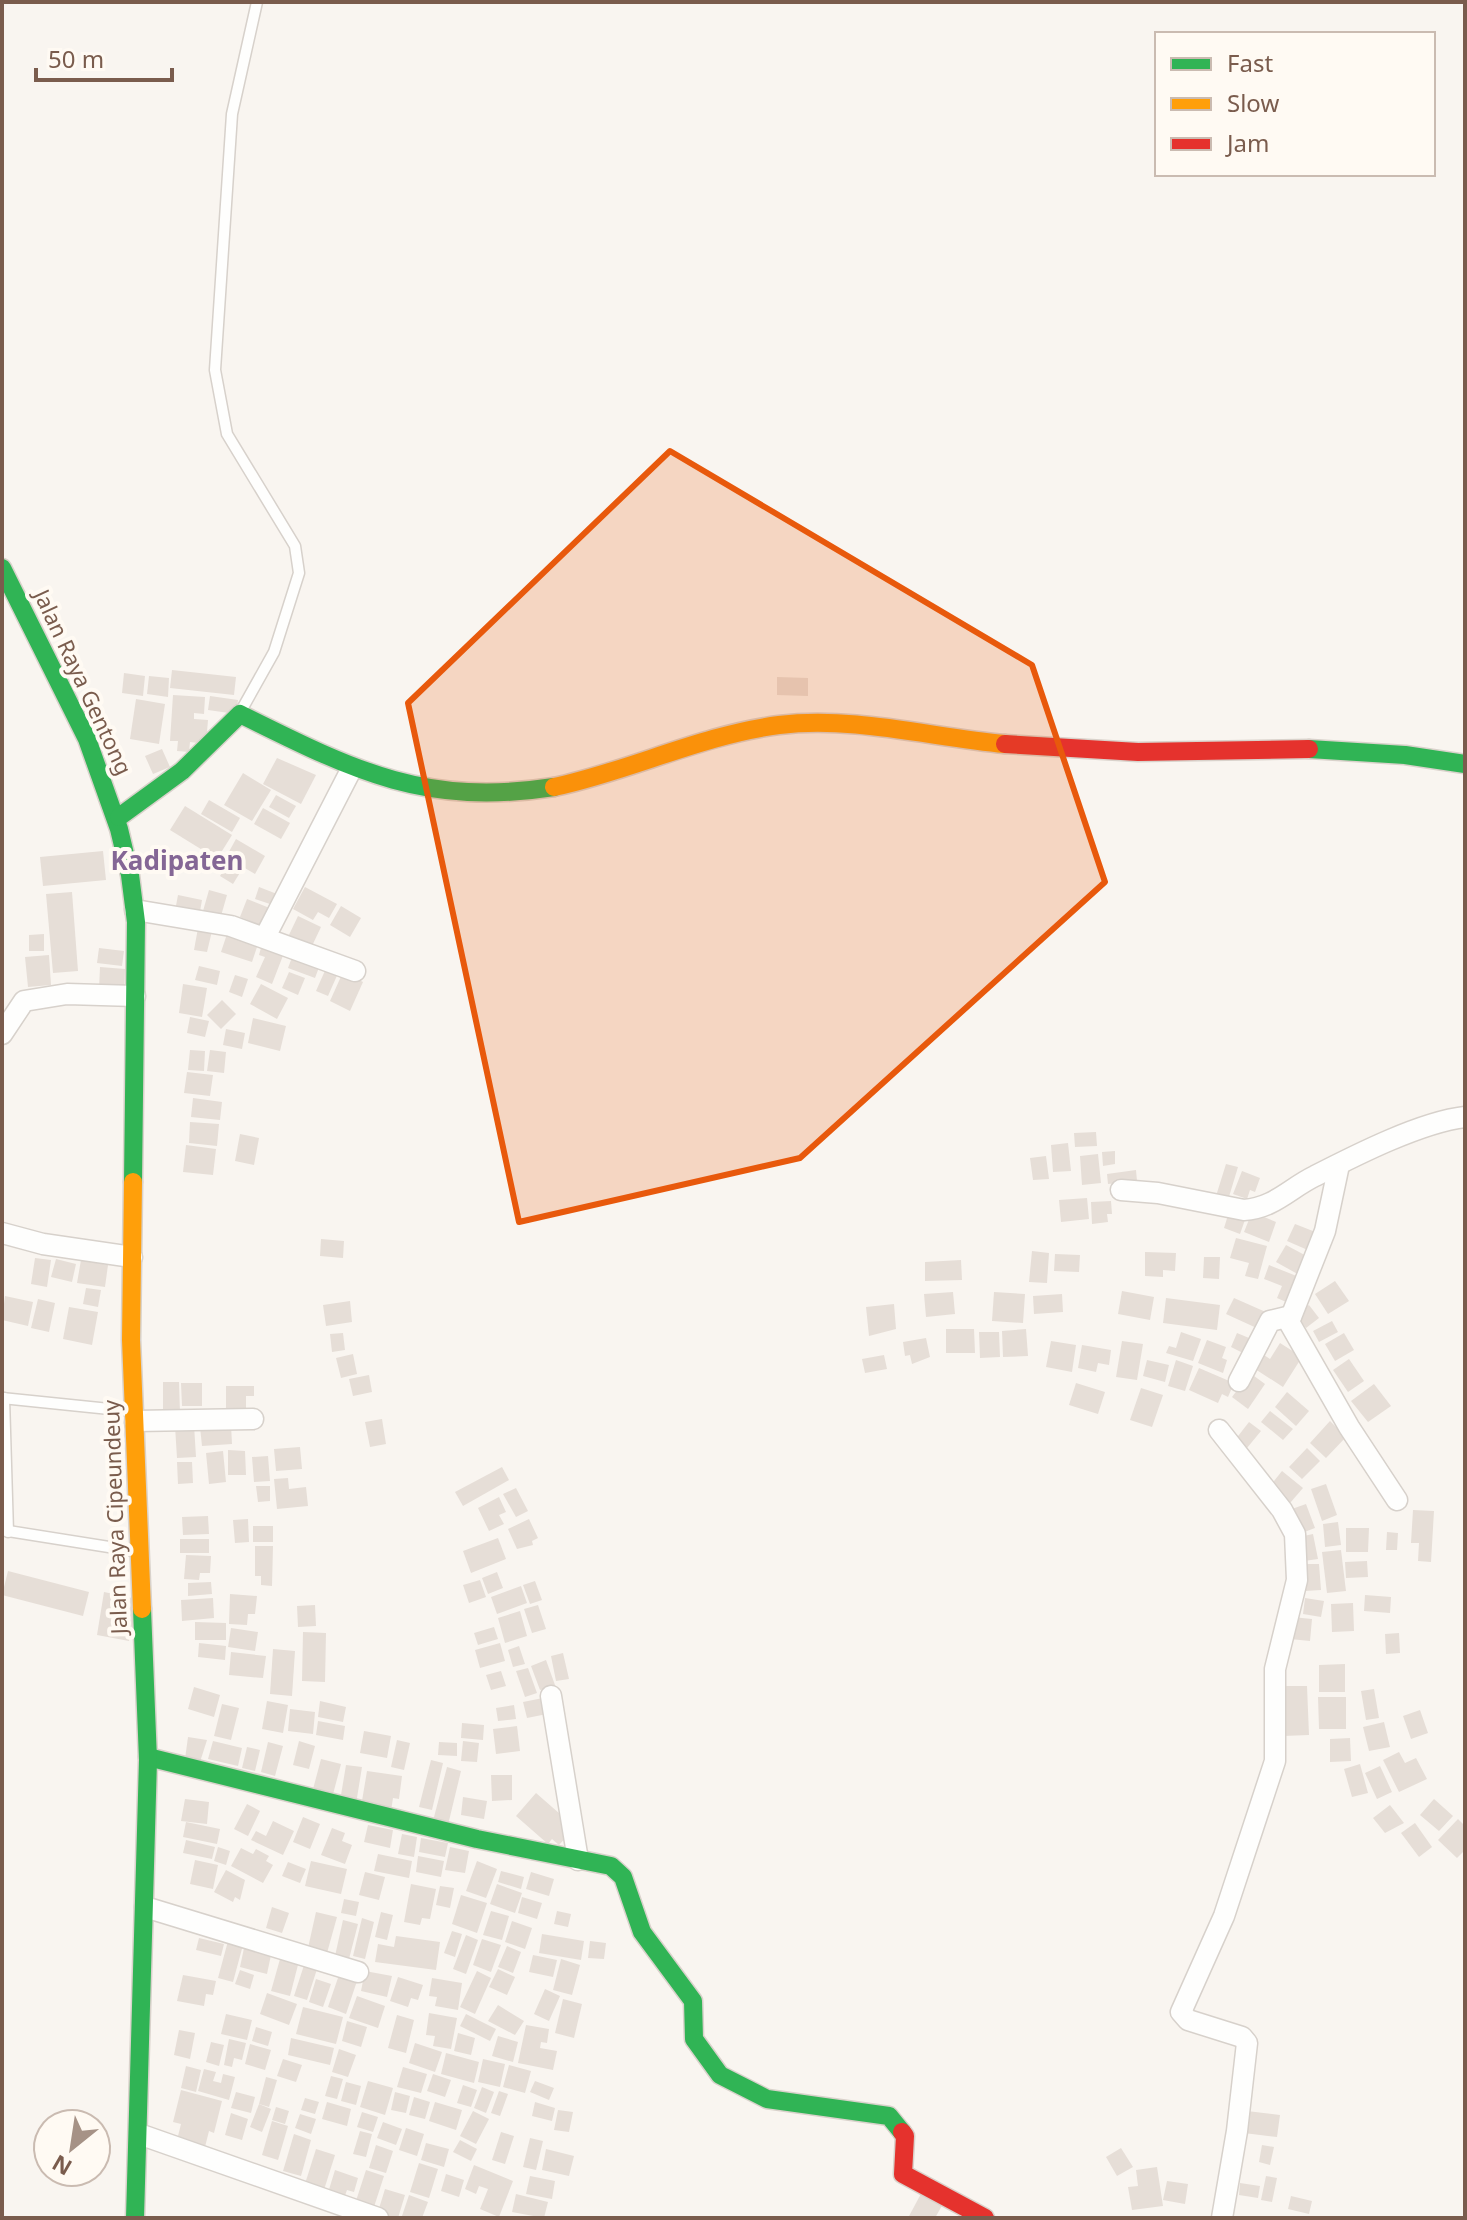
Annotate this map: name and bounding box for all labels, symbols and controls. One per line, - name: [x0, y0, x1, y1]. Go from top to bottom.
- scale bar: [36, 32, 172, 82]
- legend: [1155, 32, 1435, 176]
- text: 50 m: [48, 42, 104, 75]
- text: Fast: [1227, 46, 1273, 79]
- text: Slow: [1227, 86, 1279, 119]
- text: Jam: [1225, 126, 1269, 159]
- street label: Jalan Raya Gentong: [27, 582, 140, 779]
- district label: Kadipaten: [111, 842, 243, 878]
- street label: Jalan Raya Cipeundeuy: [95, 1399, 133, 1637]
- north arrow: [32, 2108, 112, 2188]
- text: N: [46, 2149, 77, 2184]

